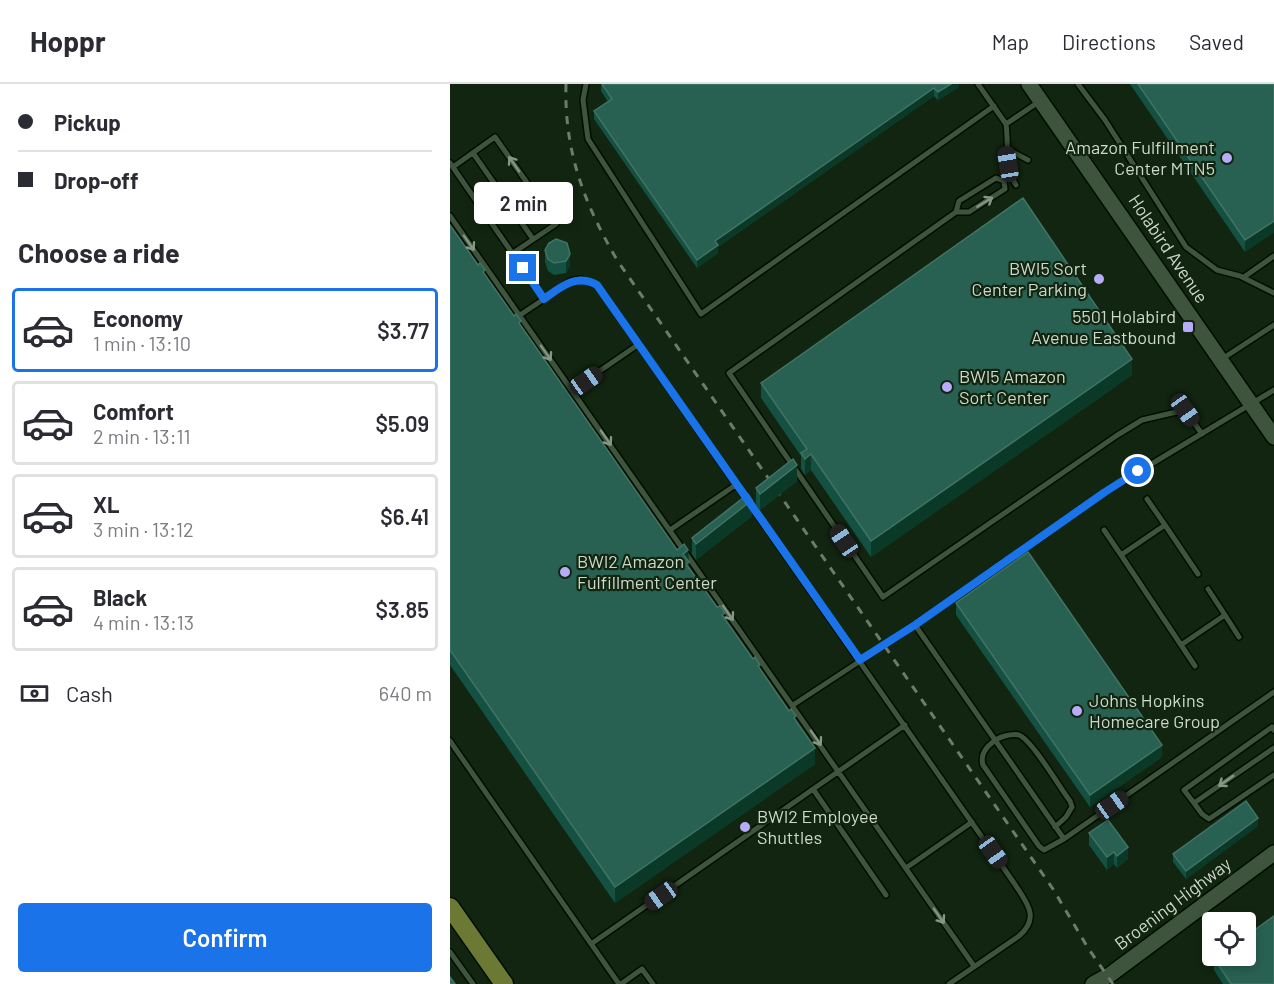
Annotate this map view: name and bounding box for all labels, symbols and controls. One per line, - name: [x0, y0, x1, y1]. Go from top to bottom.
- text: Hoppr: [30, 24, 106, 58]
- text: Map: [992, 29, 1029, 54]
- text: Directions: [1062, 29, 1156, 54]
- text: Saved: [1189, 29, 1244, 54]
- text: Pickup: [54, 109, 121, 135]
- place label: Amazon Fulfillment Center MTN5: [1065, 136, 1215, 179]
- car: [996, 145, 1020, 183]
- marker: Amazon Fulfillment Center MTN5: [1220, 151, 1234, 165]
- one-way arrow: [508, 156, 520, 173]
- text: Drop-off: [54, 167, 138, 193]
- callout: 2 min: [473, 181, 572, 223]
- street label: Holabird Avenue: [1124, 190, 1213, 307]
- text: 2 min: [500, 191, 547, 215]
- one-way arrow: [976, 196, 993, 208]
- one-way arrow: [463, 235, 475, 251]
- text: Choose a ride: [18, 236, 180, 268]
- route end: [509, 254, 536, 281]
- place label: BWI5 Sort Center Parking: [971, 257, 1087, 300]
- marker: BWI5 Sort Center Parking: [1092, 272, 1106, 286]
- icon: car: [21, 303, 75, 357]
- text: Economy: [93, 305, 183, 331]
- place label: 5501 Holabird Avenue Eastbound: [1031, 305, 1176, 348]
- text: $3.77: [377, 317, 429, 343]
- marker: 5501 Holabird Avenue Eastbound: [1181, 320, 1195, 334]
- text: 1 min · 13:10: [93, 331, 191, 355]
- one-way arrow: [540, 344, 552, 361]
- car: [566, 363, 606, 399]
- place label: BWI5 Amazon Sort Center: [959, 365, 1066, 408]
- marker: BWI5 Amazon Sort Center: [940, 380, 954, 394]
- car: [1167, 390, 1203, 430]
- icon: car: [21, 396, 75, 450]
- text: Comfort: [93, 398, 174, 424]
- text: $5.09: [375, 410, 429, 436]
- text: 2 min · 13:11: [93, 424, 190, 448]
- one-way arrow: [600, 430, 612, 446]
- route start: [1124, 457, 1151, 484]
- icon: car: [21, 489, 75, 543]
- text: XL: [93, 491, 119, 517]
- text: $6.41: [380, 503, 429, 529]
- text: 3 min · 13:12: [93, 517, 194, 541]
- car: [826, 521, 862, 561]
- place label: BWI2 Amazon Fulfillment Center: [577, 550, 717, 593]
- marker: BWI2 Amazon Fulfillment Center: [558, 565, 572, 579]
- icon: car: [21, 582, 75, 636]
- text: Black: [93, 584, 147, 610]
- text: $3.85: [375, 596, 429, 622]
- one-way arrow: [722, 604, 734, 620]
- text: 4 min · 13:13: [93, 610, 194, 634]
- icon: cash: [18, 677, 51, 710]
- text: Cash: [66, 680, 113, 706]
- text: 640 m: [379, 681, 432, 705]
- place label: Johns Hopkins Homecare Group: [1089, 689, 1220, 732]
- marker: Johns Hopkins Homecare Group: [1070, 704, 1084, 718]
- one-way arrow: [810, 730, 822, 746]
- one-way arrow: [1218, 775, 1235, 787]
- car: [1092, 787, 1132, 823]
- place label: BWI2 Employee Shuttles: [757, 805, 878, 848]
- marker: BWI2 Employee Shuttles: [738, 820, 752, 834]
- car: [975, 832, 1011, 872]
- street label: Broening Highway: [1110, 852, 1235, 954]
- car: [641, 878, 681, 914]
- button: Confirm: [18, 903, 432, 972]
- one-way arrow: [933, 908, 945, 924]
- map controls: [1202, 912, 1256, 966]
- button: locate: [1202, 912, 1256, 966]

